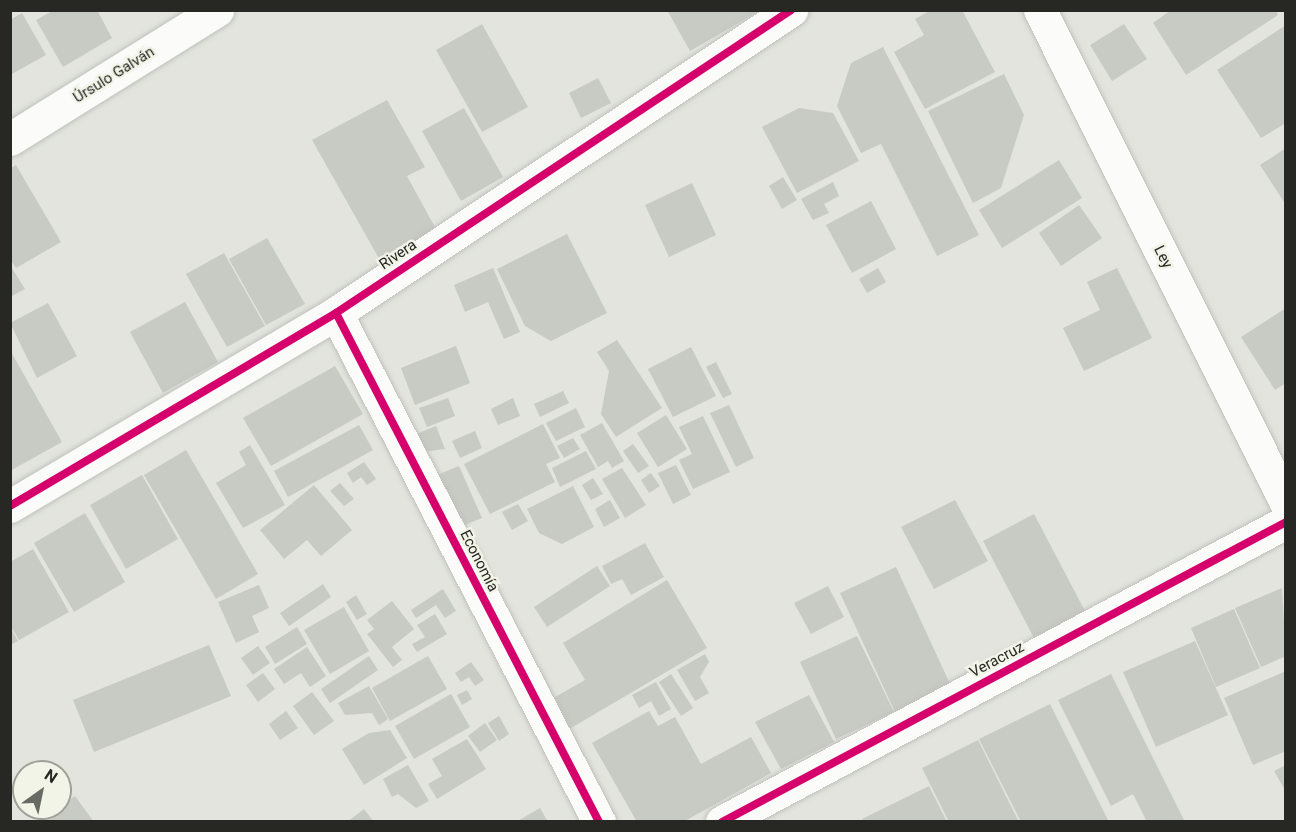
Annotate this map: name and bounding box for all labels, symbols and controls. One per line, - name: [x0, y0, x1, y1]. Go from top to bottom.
- street label: Úrsulo Galván: [70, 43, 158, 107]
- street label: Rivera: [376, 236, 420, 274]
- street label: Ley: [1150, 243, 1176, 271]
- street label: Economía: [456, 527, 502, 595]
- street label: Veracruz: [967, 638, 1027, 682]
- north arrow: [12, 760, 72, 820]
- text: N: [41, 765, 61, 787]

